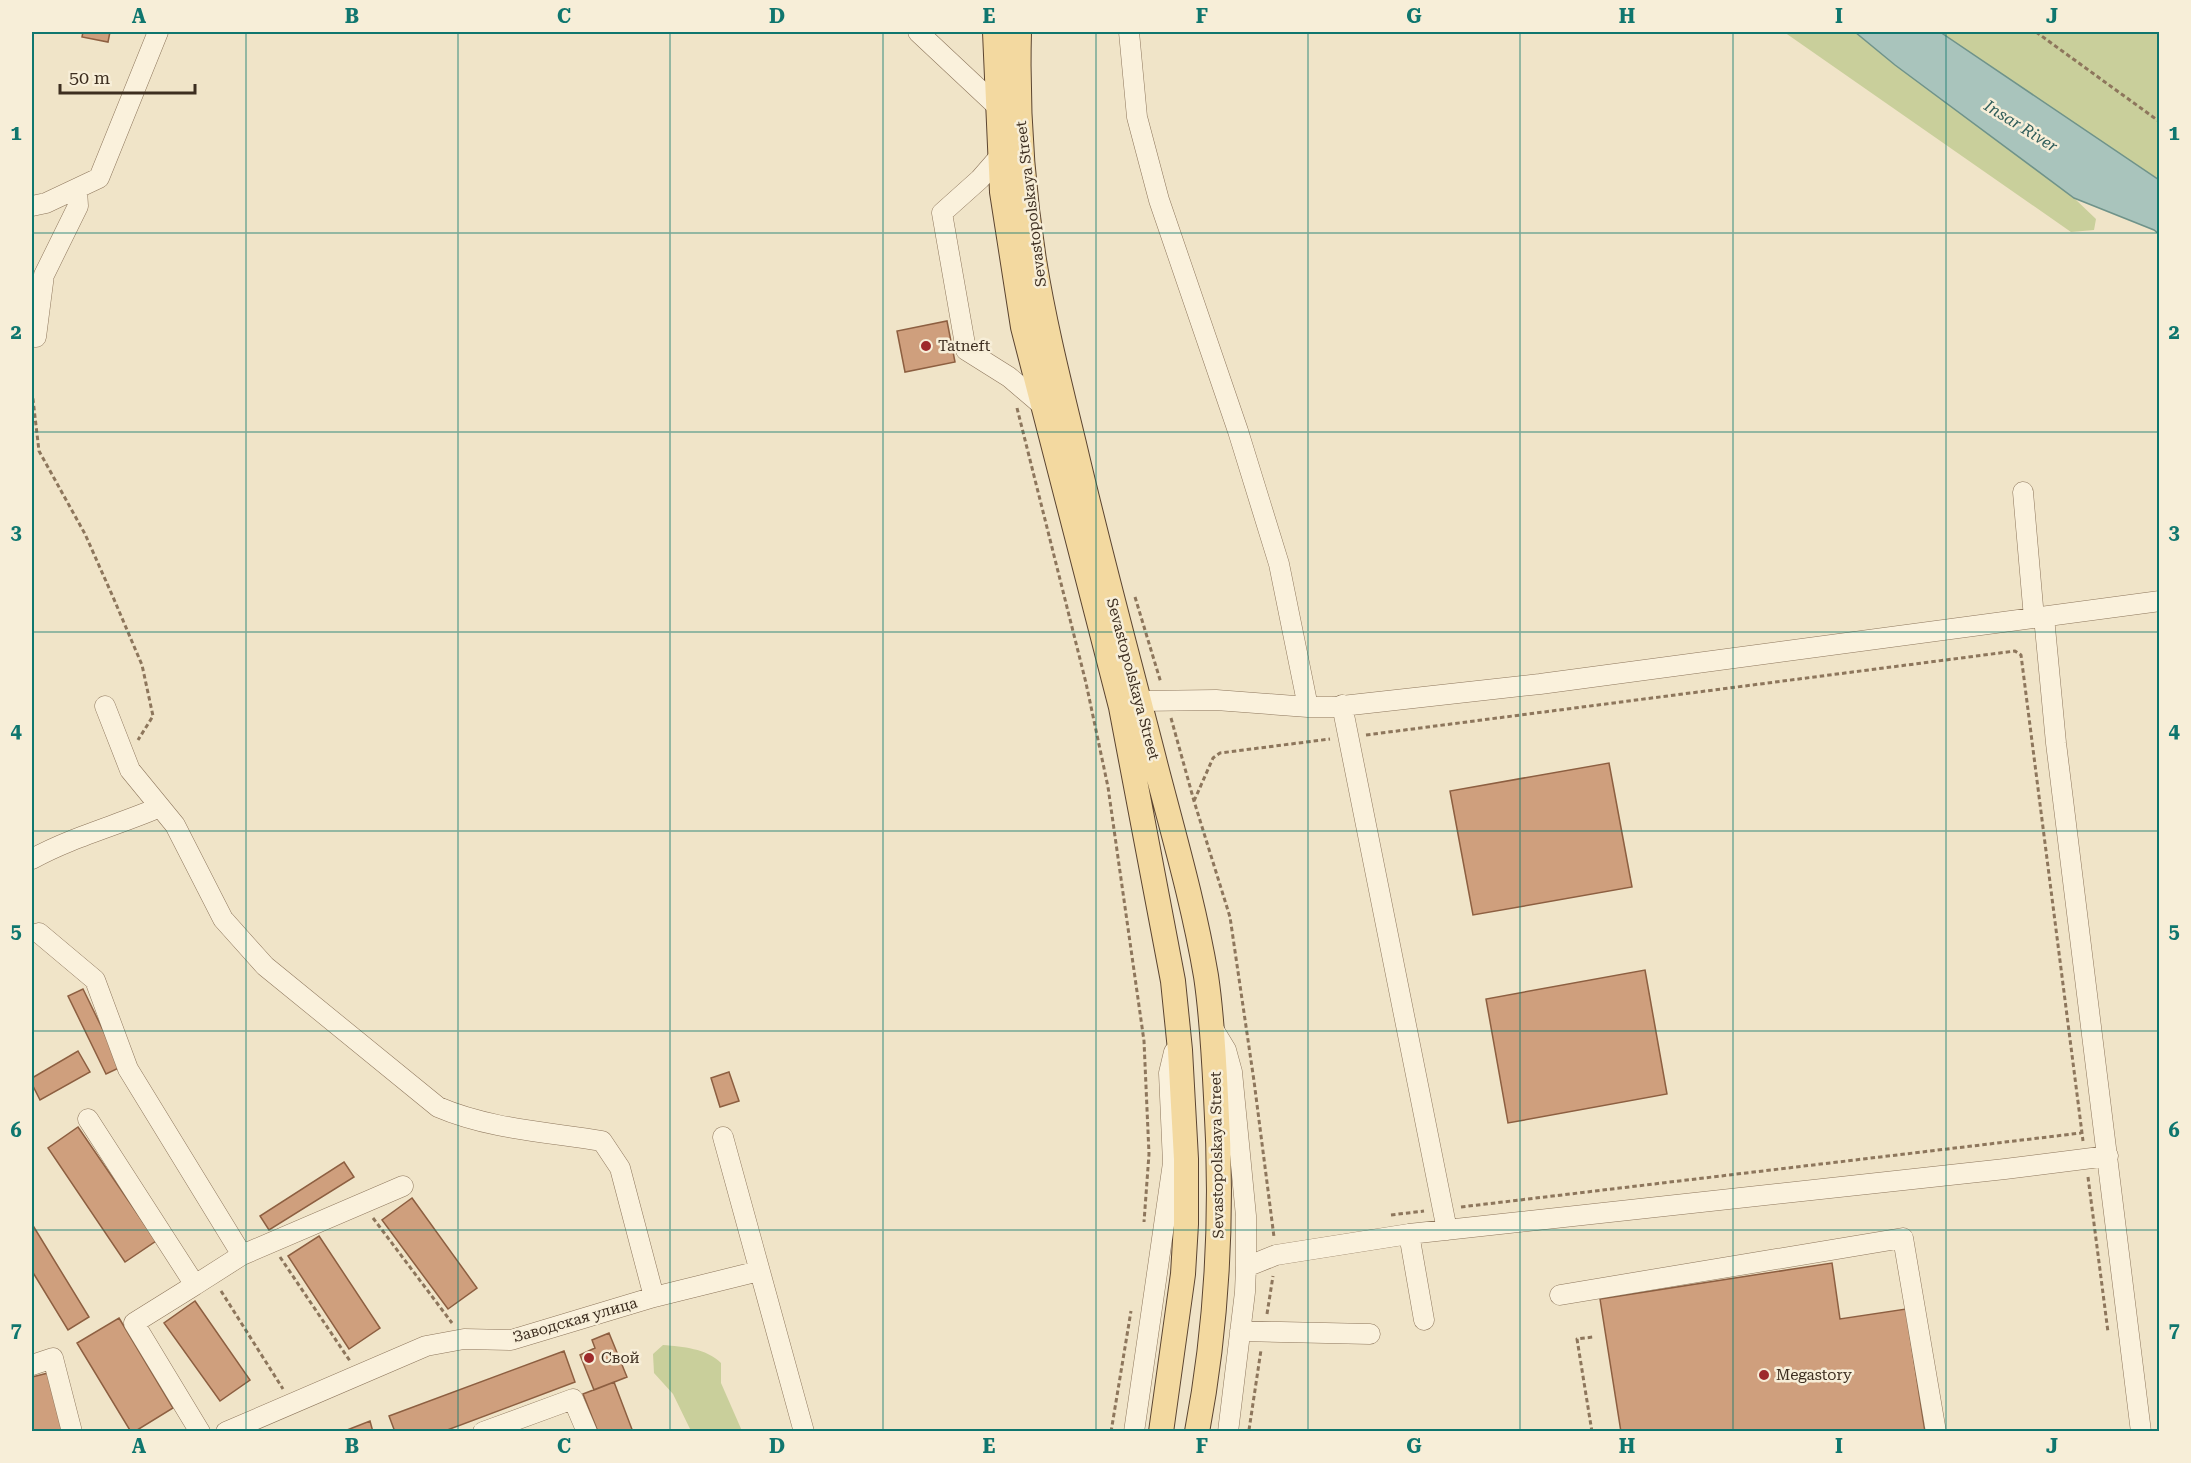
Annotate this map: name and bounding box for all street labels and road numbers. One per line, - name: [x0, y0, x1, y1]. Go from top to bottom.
- street label: Sevastopolskaya Street: [1012, 120, 1050, 288]
- street label: Sevastopolskaya Street: [1103, 596, 1163, 762]
- street label: Sevastopolskaya Street: [1207, 1071, 1227, 1239]
- street label: Заводская улица: [511, 1294, 639, 1346]

